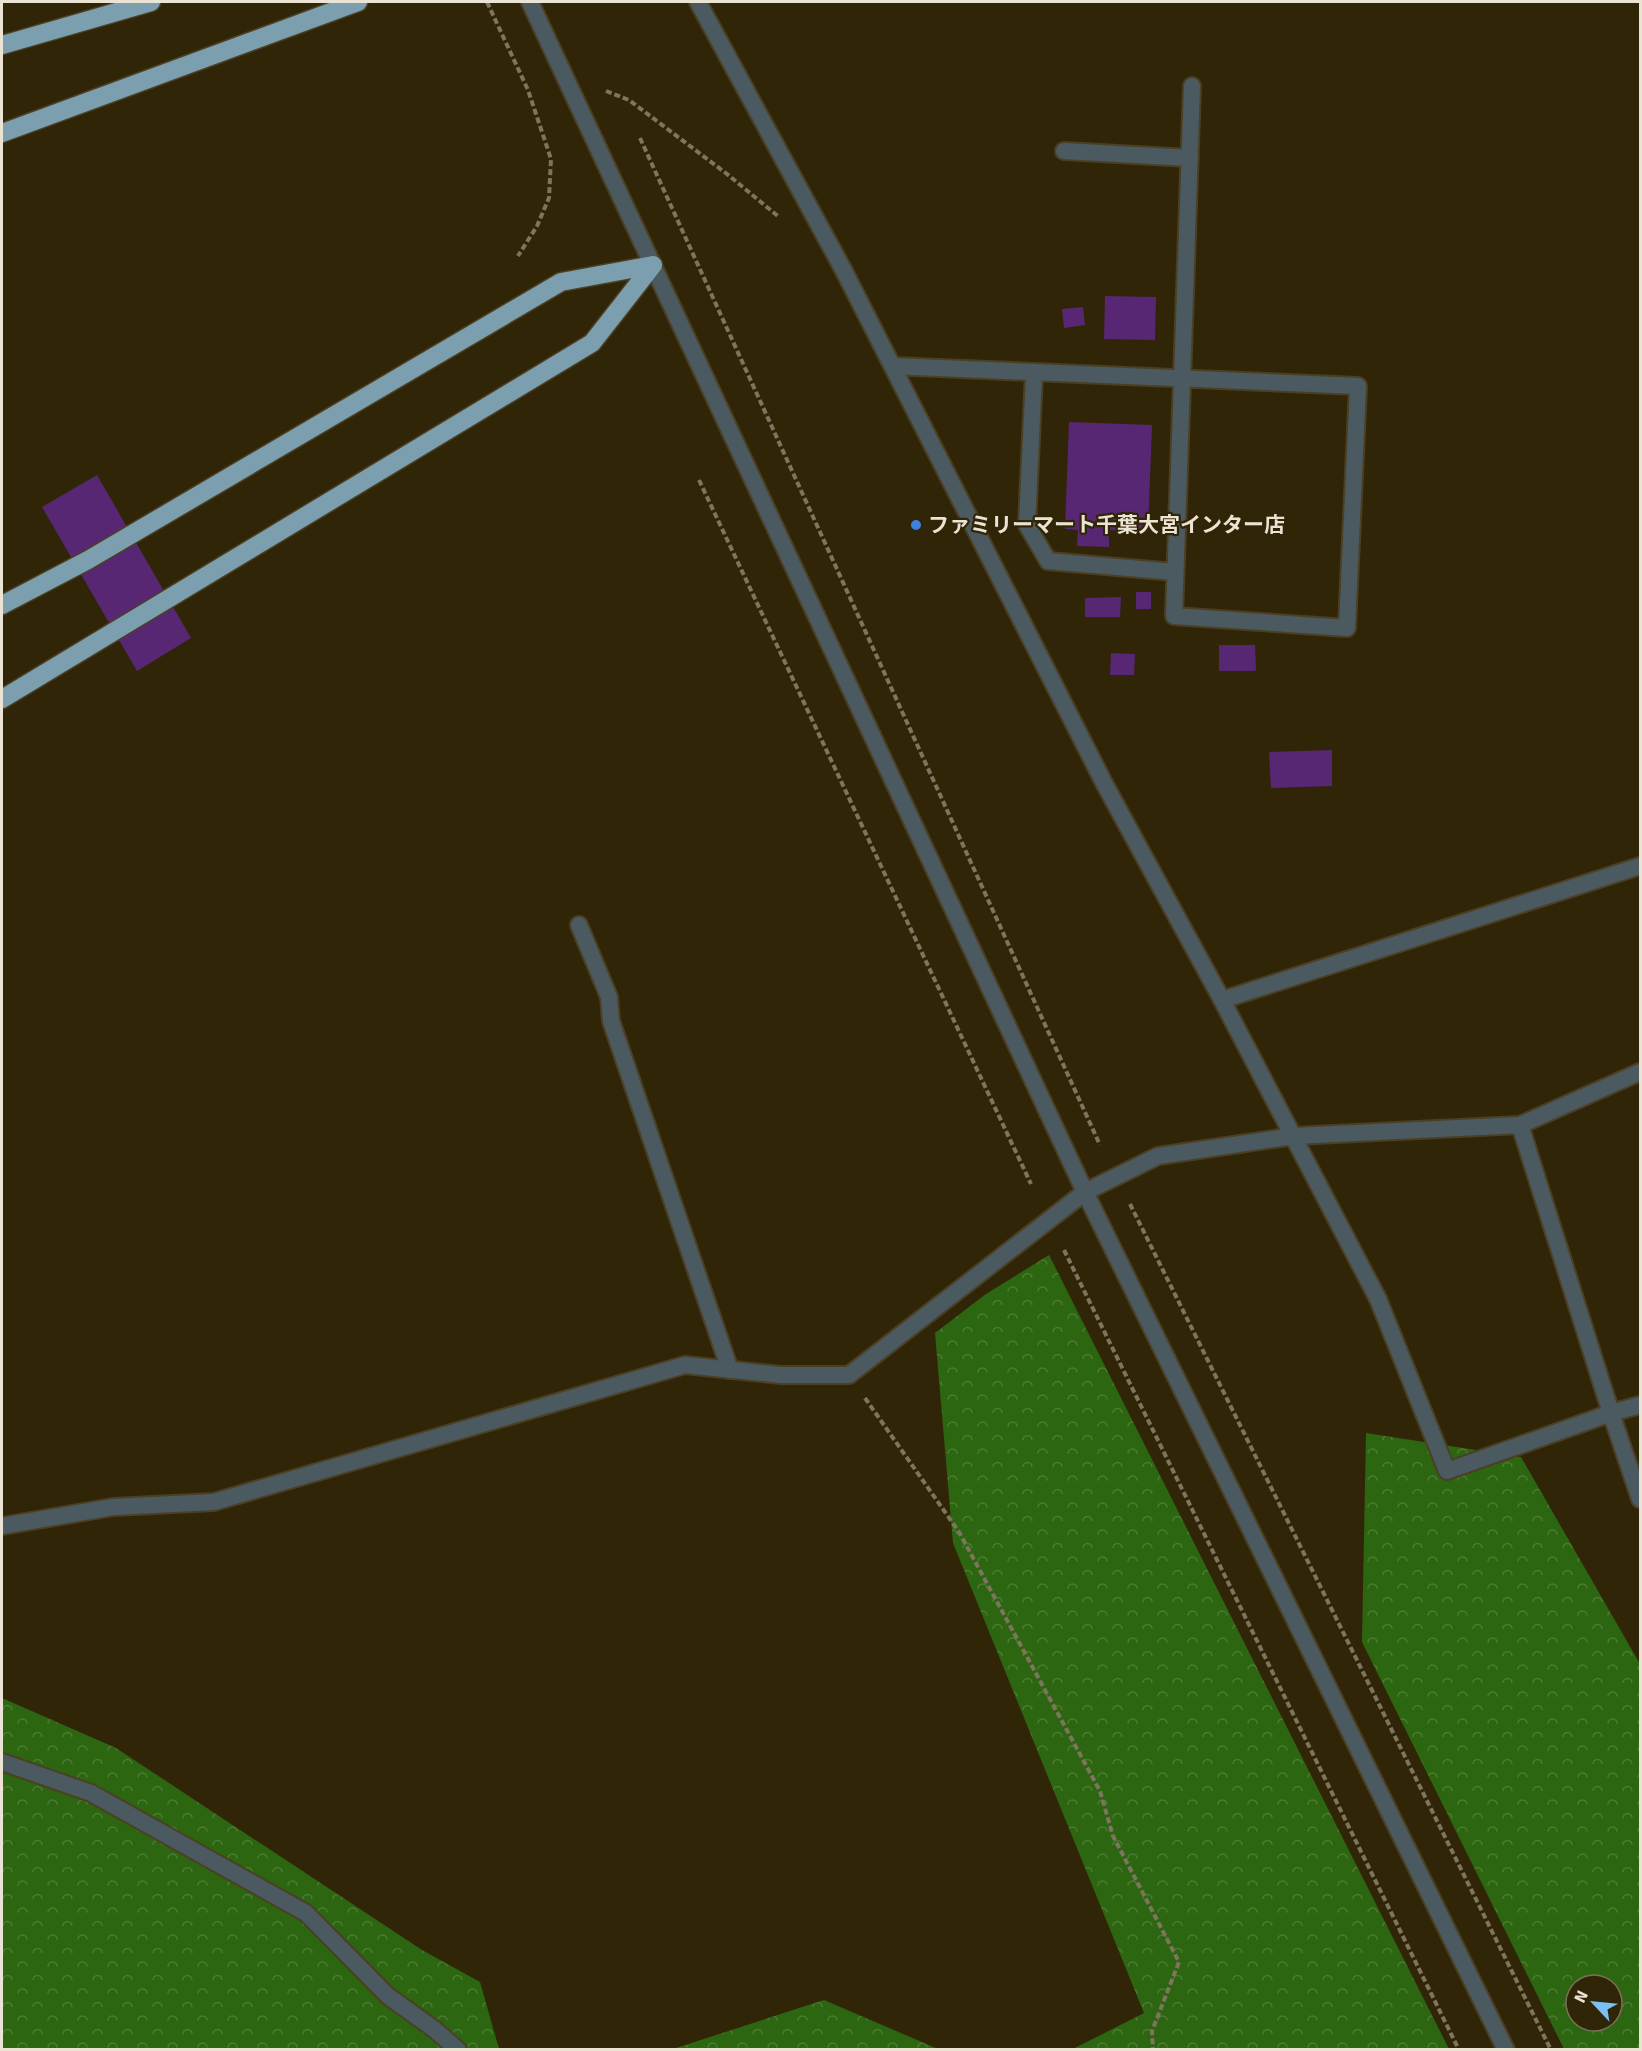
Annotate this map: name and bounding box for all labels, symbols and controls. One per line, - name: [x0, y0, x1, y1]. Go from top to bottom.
- place label: ファミリーマート千葉大宮インター店: [928, 512, 1285, 538]
- marker: ファミリーマート千葉大宮インター店: [909, 518, 923, 532]
- north arrow: [1564, 1973, 1624, 2033]
- text: N: [1570, 1987, 1593, 2006]

